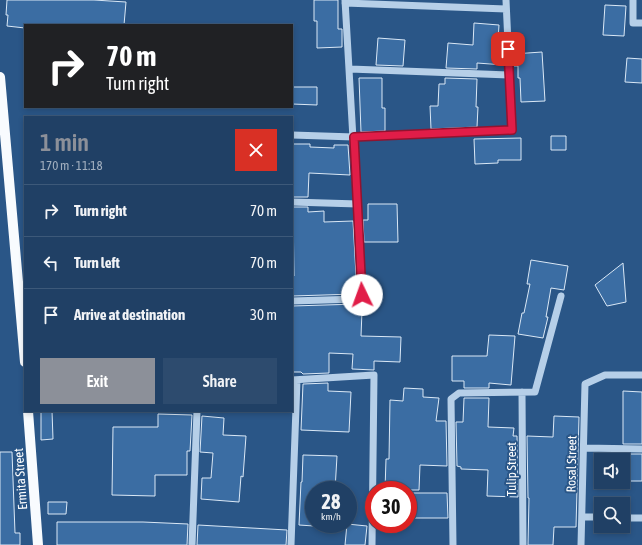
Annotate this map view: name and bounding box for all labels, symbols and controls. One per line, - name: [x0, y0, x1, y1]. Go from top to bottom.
- pin: [491, 32, 525, 66]
- icon: arrive: [497, 38, 519, 60]
- icon: right: [40, 40, 92, 92]
- text: 70 m: [106, 40, 156, 72]
- text: Turn right: [106, 73, 169, 94]
- text: 1 min: [40, 129, 89, 156]
- button: close: [235, 129, 277, 171]
- text: 170 m · 11:18: [40, 158, 103, 173]
- icon: right: [40, 200, 62, 222]
- text: Turn right: [74, 202, 127, 219]
- text: 70 m: [250, 202, 277, 219]
- icon: left: [40, 252, 62, 274]
- text: Turn left: [74, 254, 120, 271]
- text: 70 m: [250, 254, 277, 271]
- position arrow: [341, 274, 383, 316]
- icon: arrive: [40, 304, 62, 326]
- text: Arrive at destination: [74, 306, 185, 323]
- text: 30 m: [250, 306, 277, 323]
- button: Exit: [40, 358, 155, 404]
- button: Share: [163, 358, 277, 404]
- street label: Rosal Street: [564, 435, 580, 493]
- street label: Tulip Street: [504, 442, 519, 496]
- street label: Ermita Street: [11, 447, 30, 510]
- map controls: [594, 453, 630, 533]
- button: sound: [594, 453, 630, 489]
- speed limit sign: 30: [365, 481, 417, 533]
- text: 28: [322, 490, 340, 513]
- button: search: [594, 497, 630, 533]
- text: km/h: [321, 511, 341, 522]

